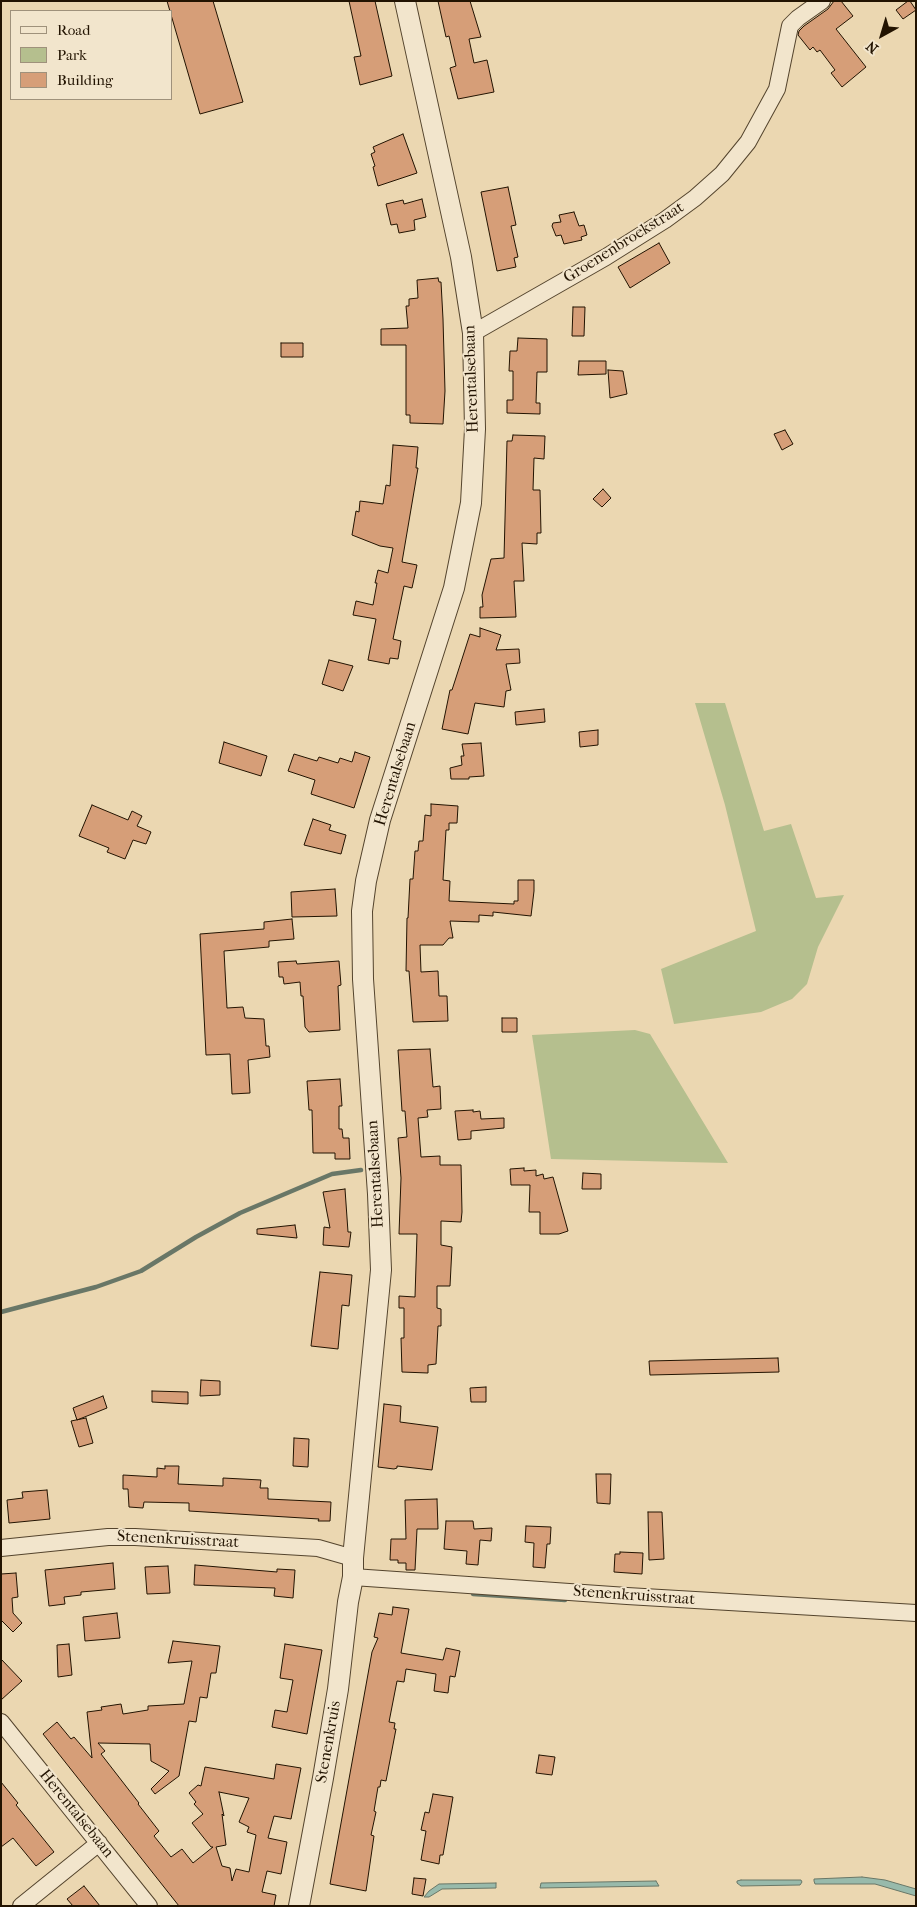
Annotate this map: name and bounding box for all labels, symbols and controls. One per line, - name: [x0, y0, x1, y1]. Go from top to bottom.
- legend: [10, 10, 172, 100]
- north arrow: [857, 10, 907, 60]
- text: Road: [57, 21, 90, 39]
- text: N: [863, 37, 882, 57]
- text: Park: [57, 46, 87, 64]
- text: Building: [57, 71, 113, 89]
- street label: Groenenbroekstraat: [560, 198, 688, 288]
- street label: Herentalsebaan: [461, 325, 483, 433]
- street label: Herentalsebaan: [371, 720, 421, 828]
- street label: Herentalsebaan: [364, 1120, 388, 1228]
- street label: Stenenkruisstraat: [117, 1527, 239, 1553]
- street label: Stenenkruisstraat: [572, 1582, 696, 1610]
- street label: Stenenkruis: [312, 1699, 346, 1785]
- street label: Herentalsebaan: [35, 1766, 117, 1862]

